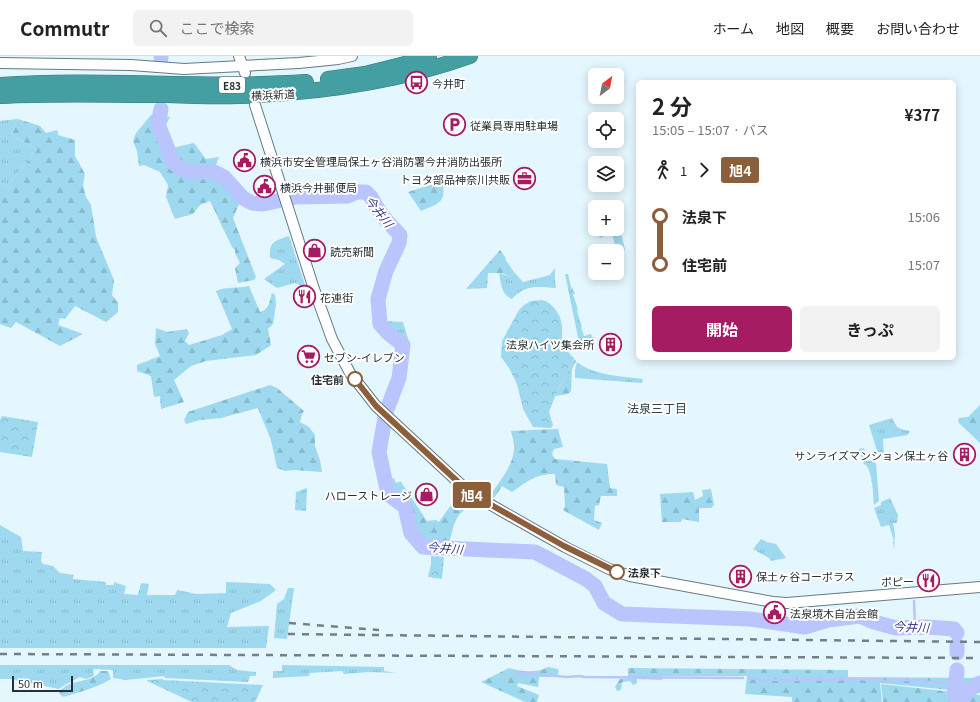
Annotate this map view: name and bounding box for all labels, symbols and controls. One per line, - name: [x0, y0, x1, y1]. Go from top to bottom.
- search box: [133, 10, 413, 46]
- text: Commutr: [20, 14, 109, 41]
- icon: search: [147, 17, 169, 39]
- text: ここで検索: [179, 17, 254, 38]
- text: ホーム: [712, 18, 754, 38]
- text: 地図: [776, 18, 804, 38]
- text: 概要: [826, 18, 854, 38]
- text: お問い合わせ: [876, 18, 960, 38]
- north arrow: [588, 68, 624, 104]
- map controls: [588, 68, 624, 280]
- bus stop icon: 今井町: [404, 70, 430, 96]
- place label: 今井町: [432, 75, 465, 91]
- road number: E83: [219, 77, 245, 93]
- street label: 横浜新道: [251, 85, 295, 103]
- text: 2 分: [652, 89, 692, 121]
- text: ¥377: [905, 104, 940, 125]
- parking icon: 従業員専用駐車場: [441, 112, 467, 138]
- button: locate: [588, 112, 624, 148]
- place label: 従業員専用駐車場: [470, 117, 558, 133]
- text: 15:05 – 15:07 · バス: [652, 120, 769, 139]
- public building icon: 横浜市安全管理局保土ヶ谷消防署今井消防出張所: [231, 148, 257, 174]
- place label: 横浜市安全管理局保土ヶ谷消防署今井消防出張所: [260, 153, 503, 169]
- button: layers: [588, 156, 624, 192]
- icon: walk: [652, 159, 674, 181]
- icon: forward: [693, 159, 715, 181]
- text: 旭4: [729, 160, 751, 180]
- text: 1: [680, 161, 687, 180]
- office icon: トヨタ部品神奈川共販: [512, 166, 538, 192]
- place label: トヨタ部品神奈川共販: [400, 171, 510, 187]
- public building icon: 横浜今井郵便局: [251, 174, 277, 200]
- place label: 横浜今井郵便局: [280, 179, 357, 195]
- water label: 今井川: [362, 192, 399, 232]
- button: +: [588, 200, 624, 236]
- text: 法泉下: [682, 206, 727, 227]
- text: 15:06: [908, 207, 940, 226]
- shop icon: 読売新聞: [302, 238, 328, 264]
- place label: 読売新聞: [330, 243, 374, 259]
- button: −: [588, 244, 624, 280]
- text: 住宅前: [682, 254, 727, 275]
- text: 15:07: [908, 255, 940, 274]
- restaurant icon: 花連街: [292, 284, 318, 310]
- place label: 花連街: [320, 289, 353, 305]
- button: 開始: [652, 306, 792, 352]
- button: きっぷ: [800, 306, 940, 352]
- building icon: 法泉ハイツ集会所: [597, 331, 623, 357]
- place label: 法泉ハイツ集会所: [506, 336, 595, 352]
- supermarket icon: セブン-イレブン: [296, 344, 322, 370]
- place label: セブン-イレブン: [324, 349, 405, 365]
- place label: 住宅前: [311, 371, 344, 387]
- marker: 住宅前: [347, 371, 363, 387]
- district label: 法泉三丁目: [627, 399, 687, 416]
- building icon: サンライズマンション保土ヶ谷: [951, 442, 977, 468]
- place label: サンライズマンション保土ヶ谷: [794, 447, 948, 463]
- shop icon: ハローストレージ: [414, 482, 440, 508]
- line badge: 旭4: [454, 482, 490, 508]
- text: 旭4: [461, 485, 483, 505]
- place label: ハローストレージ: [325, 487, 412, 503]
- water label: 今井川: [426, 537, 466, 557]
- building icon: 保土ヶ谷コーポラス: [728, 563, 754, 589]
- marker: 法泉下: [609, 564, 625, 580]
- place label: 法泉下: [628, 564, 661, 580]
- place label: 保土ヶ谷コーポラス: [756, 568, 855, 584]
- restaurant icon: ポピー: [916, 568, 942, 594]
- place label: ポピー: [881, 573, 914, 589]
- public building icon: 法泉境木自治会館: [761, 600, 787, 626]
- place label: 法泉境木自治会館: [790, 605, 878, 621]
- water label: 今井川: [893, 617, 931, 636]
- scale bar: [12, 674, 73, 693]
- text: 50 m: [18, 675, 43, 691]

